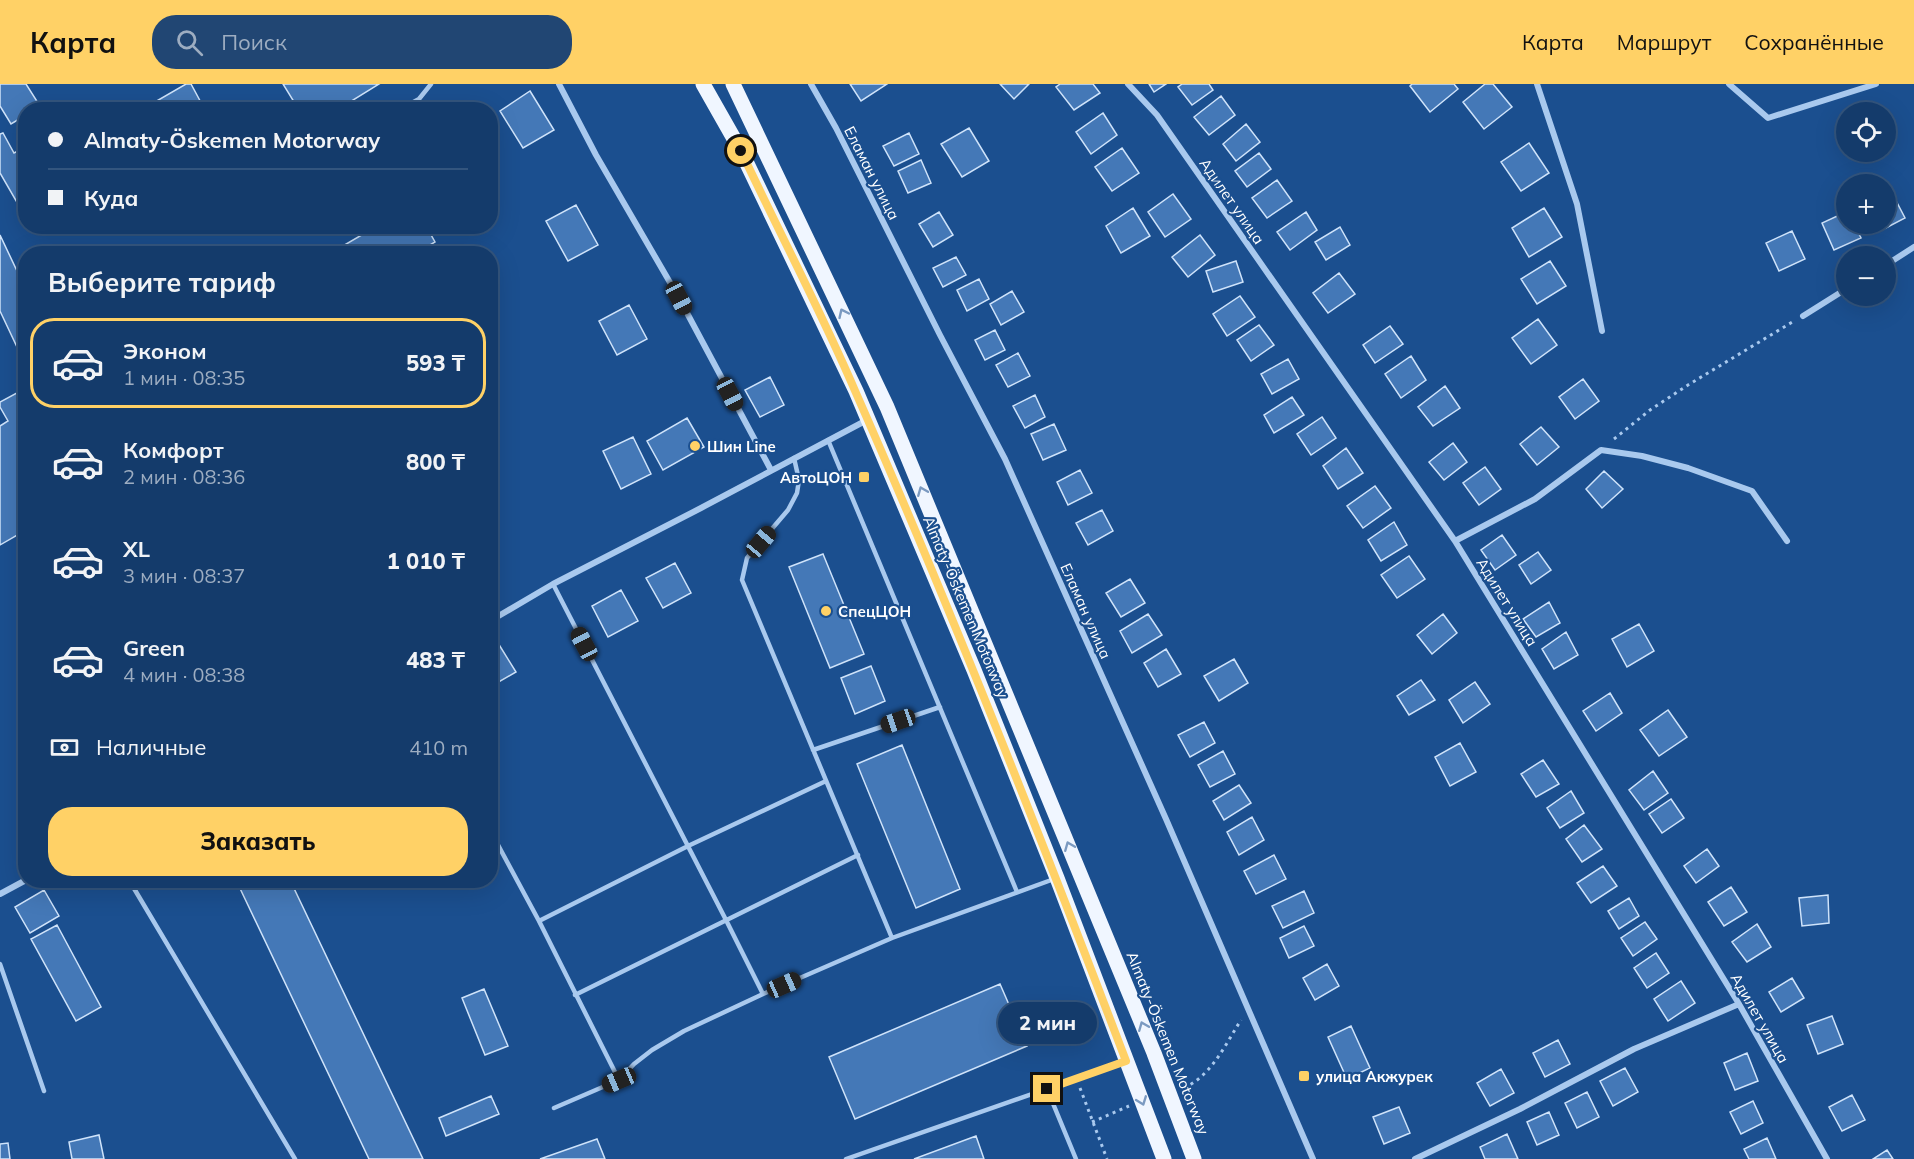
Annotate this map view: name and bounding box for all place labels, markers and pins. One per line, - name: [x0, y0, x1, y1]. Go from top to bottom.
- place label: Шин Line: [707, 437, 776, 456]
- marker: Шин Line: [688, 439, 702, 453]
- place label: АвтоЦОН: [780, 468, 852, 487]
- marker: АвтоЦОН: [857, 470, 871, 484]
- place label: СпецЦОН: [838, 602, 911, 621]
- marker: СпецЦОН: [819, 604, 833, 618]
- place label: улица Акжурек: [1316, 1067, 1433, 1086]
- marker: улица Акжурек: [1297, 1069, 1311, 1083]

